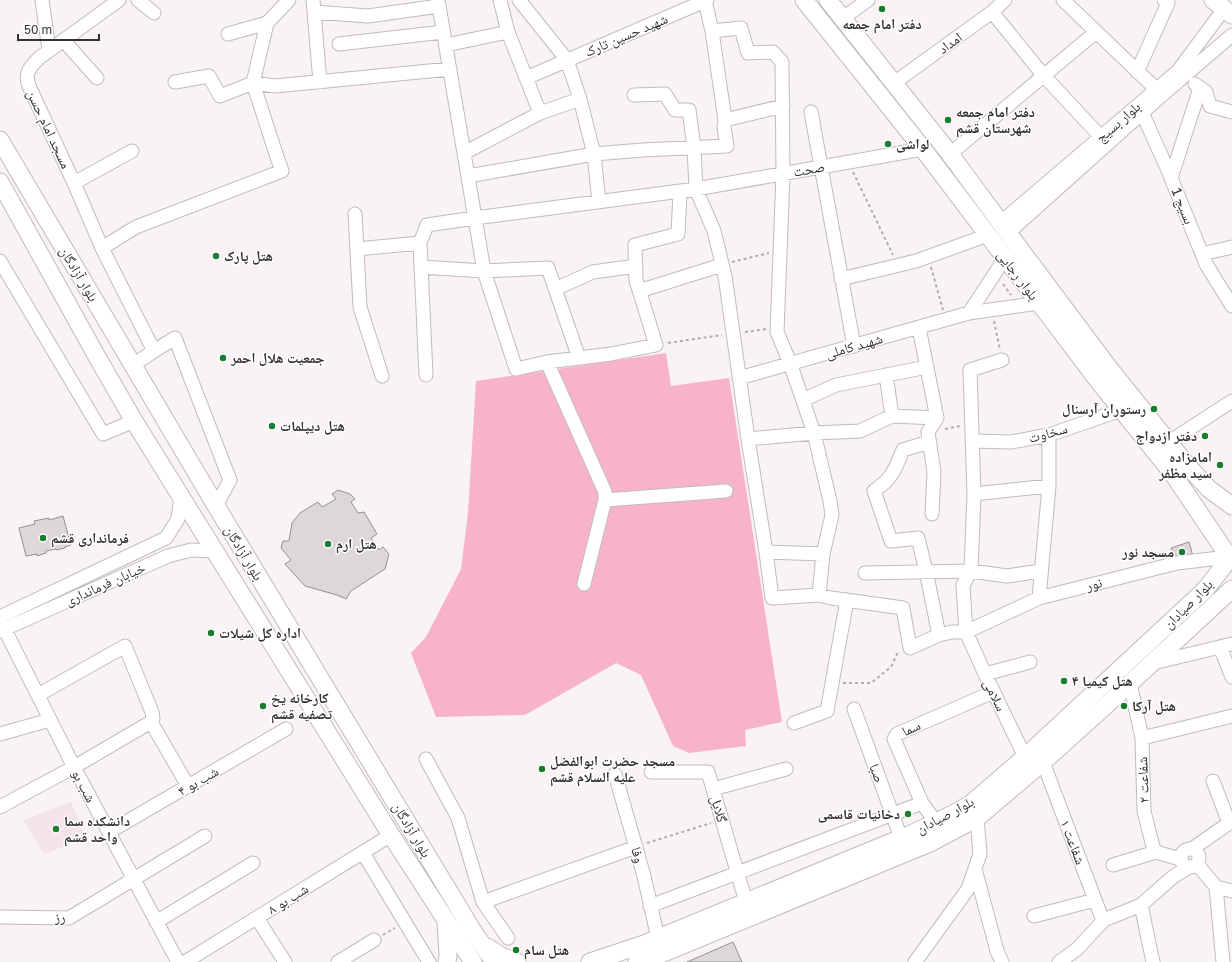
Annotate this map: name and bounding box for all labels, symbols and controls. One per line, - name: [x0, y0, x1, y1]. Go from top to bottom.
- marker: دفتر امام جمعه: [877, 4, 887, 14]
- street label: شهید حسین تارک: [582, 9, 670, 61]
- place label: دفتر امام جمعه: [843, 15, 921, 34]
- scale bar: [18, 16, 99, 42]
- text: 50 m: [24, 22, 52, 37]
- street label: امداد: [934, 28, 965, 57]
- street label: مسجد امام حسن: [22, 87, 75, 172]
- street label: بلوار بسیج: [1092, 98, 1145, 147]
- place label: دفتر امام جمعه شهرستان قشم: [956, 103, 1035, 138]
- marker: دفتر امام جمعه شهرستان قشم: [943, 115, 953, 125]
- place label: لواشی: [896, 135, 929, 153]
- marker: لواشی: [883, 139, 893, 149]
- street label: صحت: [792, 157, 826, 180]
- street label: بسیج 1: [1167, 185, 1198, 227]
- street label: بلوار آزادگان: [55, 243, 103, 305]
- street label: بلوار رجایی: [993, 246, 1043, 304]
- place label: هتل پارک: [224, 247, 273, 265]
- marker: هتل پارک: [211, 251, 221, 261]
- street label: شهید کاملی: [823, 329, 885, 363]
- place label: جمعیت هلال احمر: [230, 349, 325, 366]
- marker: جمعیت هلال احمر: [218, 353, 228, 363]
- place label: رستوران آرسنال: [1062, 400, 1146, 418]
- marker: رستوران آرسنال: [1149, 404, 1159, 414]
- place label: هتل دیپلمات: [280, 417, 345, 435]
- street label: سخاوت: [1027, 419, 1069, 447]
- marker: هتل دیپلمات: [267, 421, 277, 431]
- place label: دفتر ازدواج: [1135, 427, 1197, 445]
- marker: دفتر ازدواج: [1200, 431, 1210, 441]
- place label: امامزاده سید مظفر: [1158, 448, 1212, 481]
- marker: امامزاده سید مظفر: [1215, 460, 1225, 470]
- street label: بلوار آزادگان: [220, 522, 268, 584]
- place label: فرمانداری قشم: [51, 529, 129, 548]
- marker: فرمانداری قشم: [38, 533, 48, 543]
- place label: هتل ارم: [336, 535, 377, 554]
- marker: هتل ارم: [323, 539, 333, 549]
- place label: مسجد نور: [1121, 543, 1174, 560]
- marker: مسجد نور: [1177, 547, 1187, 557]
- street label: خیابان فرمانداری: [62, 558, 148, 610]
- street label: نور: [1083, 573, 1104, 595]
- street label: بلوار صیادان: [1159, 575, 1217, 633]
- place label: اداره کل شیلات: [219, 624, 301, 642]
- marker: اداره کل شیلات: [206, 628, 216, 638]
- place label: هتل کیمیا ۴: [1072, 672, 1133, 690]
- street label: سلامی: [980, 676, 1010, 714]
- marker: هتل کیمیا ۴: [1059, 676, 1069, 686]
- place label: کارخانه یخ تصفیه قشم: [271, 689, 332, 724]
- place label: هتل آرکا: [1132, 697, 1176, 715]
- marker: کارخانه یخ تصفیه قشم: [258, 701, 268, 711]
- marker: هتل آرکا: [1119, 701, 1129, 711]
- street label: سما: [899, 716, 923, 739]
- place label: مسجد حضرت ابوالفضل علیه السلام قشم: [550, 752, 675, 787]
- street label: شفاعت ۲: [1133, 756, 1152, 804]
- street label: صبا: [866, 761, 889, 785]
- street label: شب بو ۴: [174, 762, 222, 800]
- marker: مسجد حضرت ابوالفضل علیه السلام قشم: [537, 764, 547, 774]
- street label: شب بو: [68, 767, 100, 805]
- street label: بلوار صیادان: [913, 792, 977, 838]
- street label: گلایل: [707, 793, 731, 825]
- street label: بلوار آزادگان: [388, 799, 436, 861]
- place label: دخانیات قاسمی: [818, 805, 900, 823]
- marker: دخانیات قاسمی: [903, 809, 913, 819]
- place label: دانشکده سما واحد قشم: [64, 812, 130, 847]
- street label: شفاعت ۱: [1057, 817, 1090, 867]
- marker: دانشکده سما واحد قشم: [51, 824, 61, 834]
- street label: وفا: [627, 845, 649, 865]
- street label: شب بو ۸: [264, 880, 312, 918]
- street label: رز: [53, 908, 66, 926]
- place label: هتل سام: [524, 941, 569, 960]
- marker: هتل سام: [511, 945, 521, 955]

